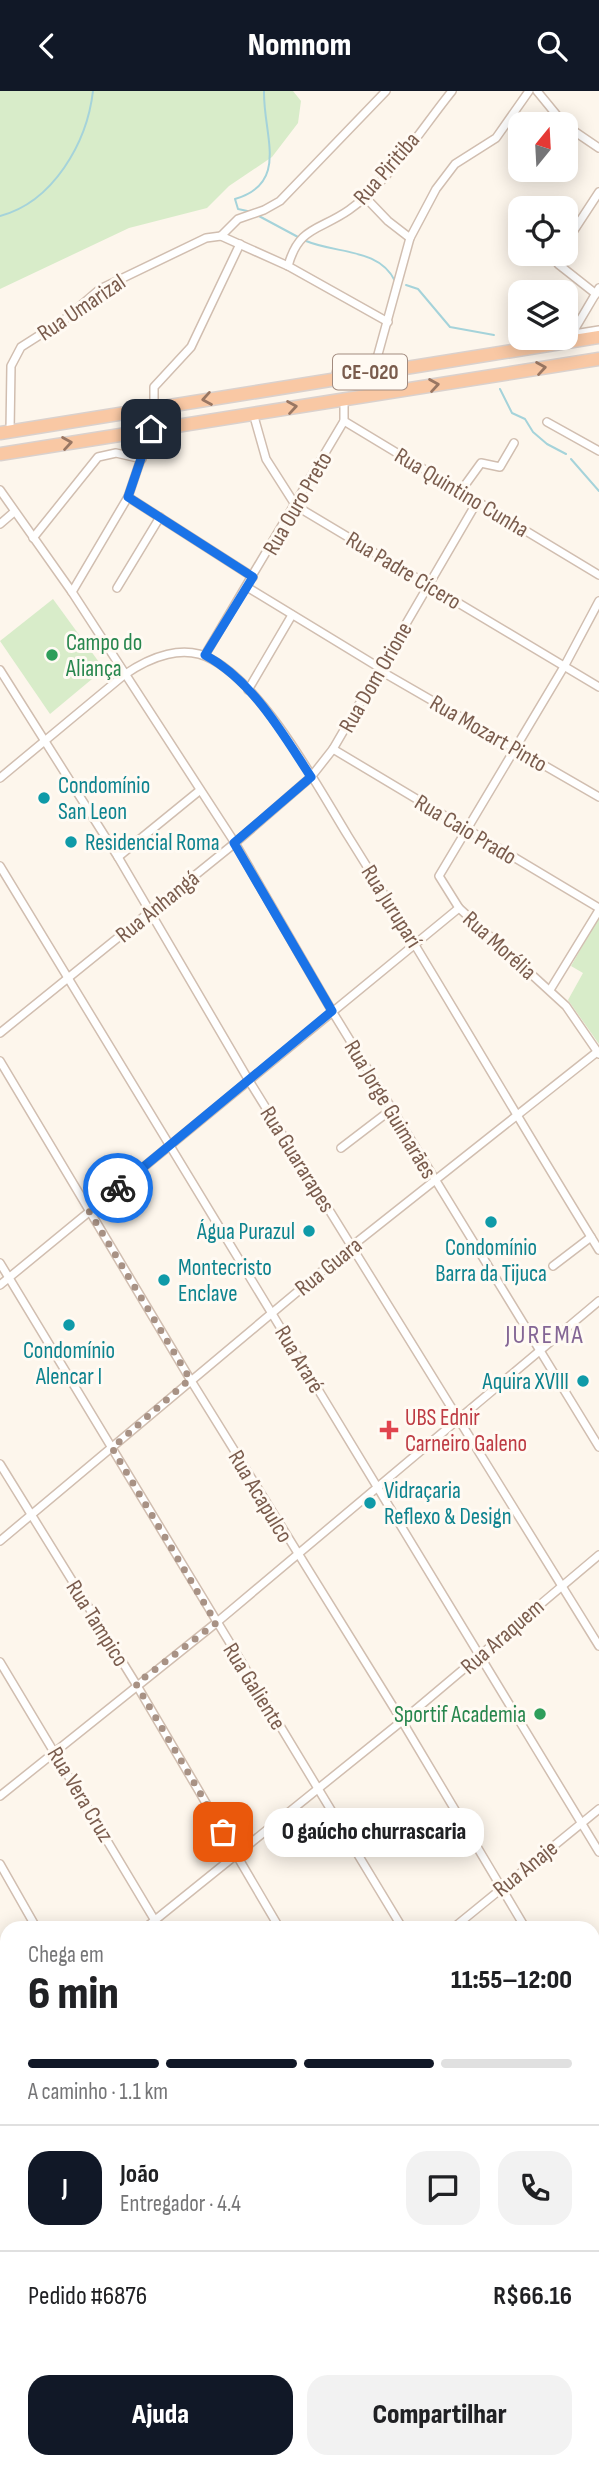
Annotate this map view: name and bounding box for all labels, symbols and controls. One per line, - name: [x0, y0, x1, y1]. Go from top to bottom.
- text: Nomnom: [248, 26, 351, 65]
- icon: back: [28, 27, 66, 65]
- icon: search: [533, 27, 571, 65]
- north arrow: [508, 112, 578, 182]
- map controls: [508, 112, 578, 350]
- street label: Rua Piritiba: [348, 127, 426, 211]
- button: locate: [508, 196, 578, 266]
- street label: Rua Umarizal: [32, 268, 131, 347]
- button: layers: [508, 280, 578, 350]
- road number: CE-020: [333, 355, 407, 389]
- one-way arrow: [535, 361, 547, 376]
- one-way arrow: [428, 378, 440, 393]
- one-way arrow: [201, 391, 213, 406]
- pin: [121, 399, 181, 459]
- one-way arrow: [286, 400, 298, 415]
- icon: home: [132, 410, 170, 448]
- one-way arrow: [61, 436, 73, 451]
- street label: Rua Quintino Cunha: [389, 442, 534, 544]
- street label: Rua Ouro Preto: [257, 447, 339, 560]
- street label: Rua Padre Cícero: [341, 526, 466, 616]
- street label: Rua Dom Orione: [333, 617, 419, 738]
- place label: Campo do Aliança: [65, 629, 142, 683]
- marker: Campo do Aliança: [44, 647, 60, 663]
- street label: Rua Mozart Pinto: [425, 689, 552, 779]
- place label: Condomínio San Leon: [58, 772, 150, 826]
- street label: Rua Caio Prado: [410, 789, 521, 871]
- marker: Condomínio San Leon: [36, 790, 52, 806]
- place label: Residencial Roma: [85, 829, 220, 857]
- marker: Residencial Roma: [63, 834, 79, 850]
- street label: Rua Juruparí: [355, 860, 428, 954]
- street label: Rua Anhangá: [110, 865, 205, 949]
- street label: Rua Morélia: [457, 905, 542, 986]
- street label: Rua Jorge Guimarães: [338, 1035, 442, 1184]
- street label: Rua Guararapes: [253, 1101, 341, 1218]
- courier: [83, 1153, 153, 1223]
- icon: bike: [99, 1169, 137, 1207]
- marker: Condomínio Barra da Tijuca: [483, 1214, 499, 1230]
- place label: Água Purazul: [196, 1218, 295, 1246]
- marker: Água Purazul: [301, 1223, 317, 1239]
- street label: Rua Guara: [290, 1231, 368, 1302]
- place label: Condomínio Barra da Tijuca: [435, 1234, 547, 1288]
- place label: Montecristo Enclave: [178, 1254, 272, 1308]
- marker: Montecristo Enclave: [156, 1272, 172, 1288]
- marker: Condomínio Alencar I: [61, 1317, 77, 1333]
- district label: JUREMA: [504, 1320, 585, 1351]
- street label: Rua Araré: [268, 1321, 330, 1398]
- place label: Condomínio Alencar I: [23, 1337, 115, 1391]
- place label: Aquira XVIII: [481, 1368, 569, 1396]
- marker: Aquira XVIII: [575, 1373, 591, 1389]
- place label: UBS Ednir Carneiro Galeno: [405, 1404, 527, 1458]
- marker: UBS Ednir Carneiro Galeno: [379, 1420, 399, 1440]
- street label: Rua Acapulco: [222, 1445, 299, 1548]
- place label: Vidraçaria Reflexo & Design: [384, 1477, 512, 1531]
- marker: Vidraçaria Reflexo & Design: [362, 1495, 378, 1511]
- street label: Rua Tampico: [60, 1575, 135, 1672]
- street label: Rua Araquem: [455, 1593, 550, 1681]
- street label: Rua Galiente: [216, 1638, 292, 1735]
- place label: Sportif Academia: [394, 1701, 526, 1729]
- marker: Sportif Academia: [532, 1706, 548, 1722]
- street label: Rua Vera Cruz: [41, 1742, 119, 1847]
- pin: [193, 1802, 253, 1862]
- callout: O gaúcho churrascaria: [265, 1807, 486, 1857]
- icon: bag: [204, 1813, 242, 1851]
- text: O gaúcho churrascaria: [282, 1818, 466, 1846]
- street label: Rua Anaje: [488, 1834, 564, 1903]
- text: Chega em: [28, 1941, 104, 1969]
- text: 11:55–12:00: [451, 1965, 572, 1996]
- text: 6 min: [28, 1967, 119, 2022]
- text: A caminho · 1.1 km: [28, 2078, 168, 2106]
- button: chat: [406, 2151, 480, 2225]
- button: phone: [498, 2151, 572, 2225]
- text: João: [120, 2159, 159, 2190]
- text: J: [62, 2173, 68, 2204]
- text: Entregador · 4.4: [120, 2190, 241, 2218]
- text: Pedido #6876: [28, 2281, 147, 2312]
- text: R$66.16: [493, 2281, 572, 2312]
- button: Ajuda: [28, 2375, 293, 2455]
- button: Compartilhar: [307, 2375, 572, 2455]

